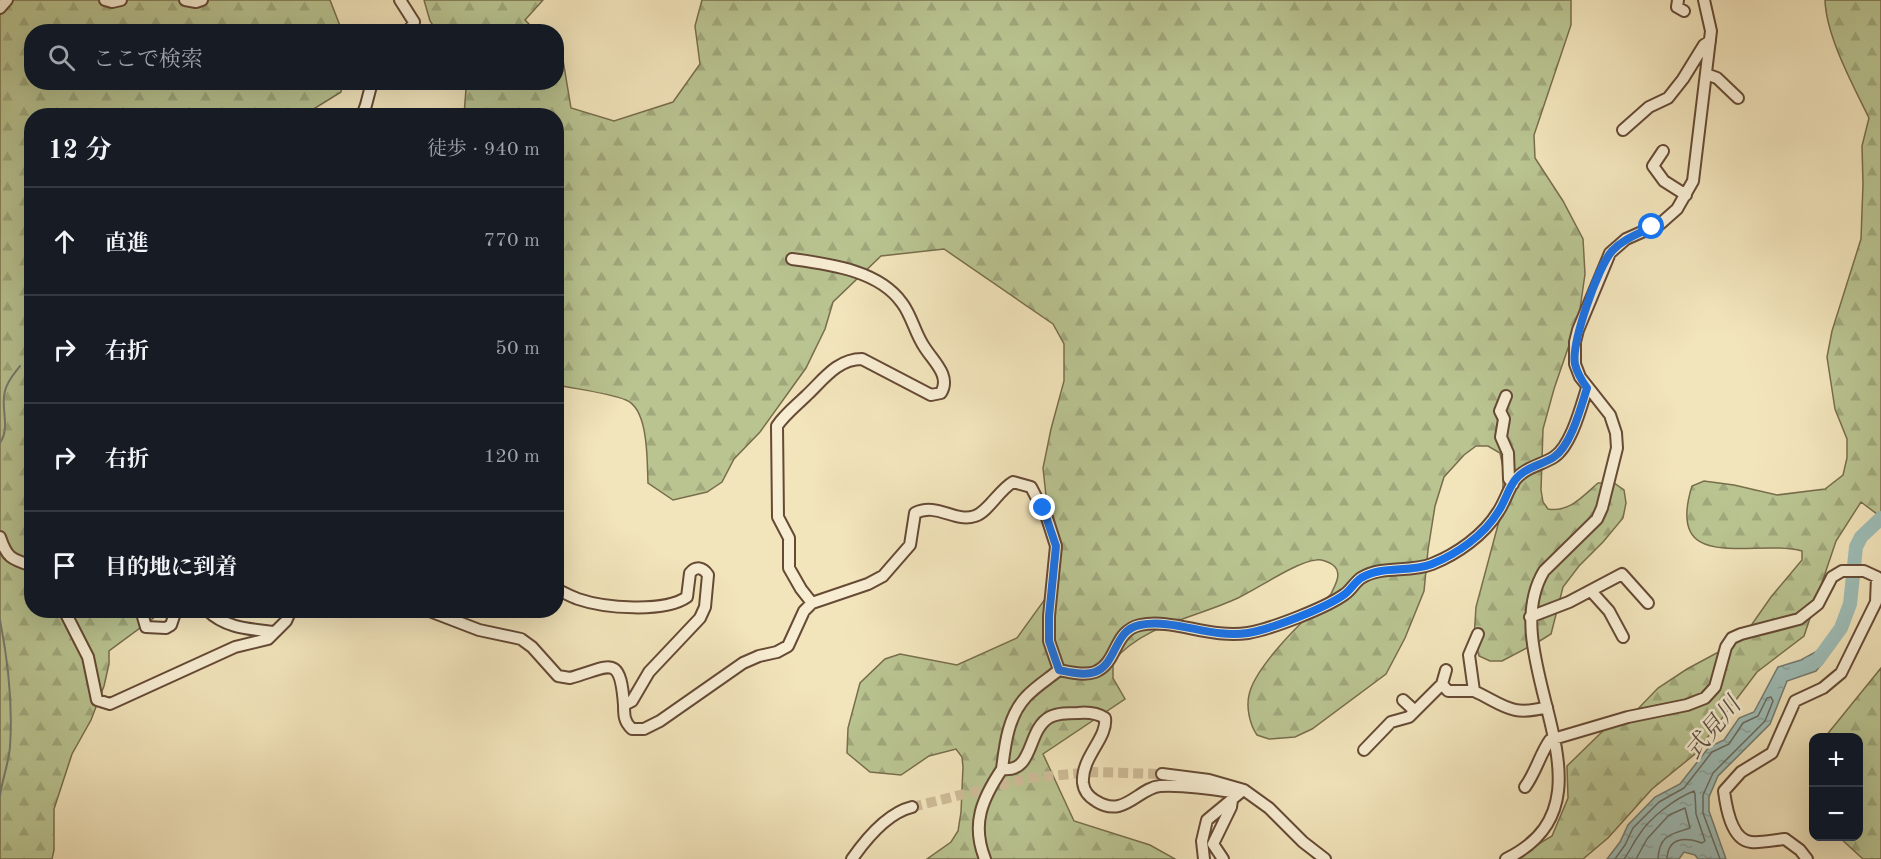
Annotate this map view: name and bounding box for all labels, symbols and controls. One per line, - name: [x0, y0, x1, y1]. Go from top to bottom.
- search box: [24, 24, 564, 90]
- icon: search: [45, 41, 78, 74]
- text: ここで検索: [93, 49, 203, 71]
- text: 12 分: [48, 138, 111, 164]
- text: 徒歩 · 940 m: [427, 140, 540, 160]
- route start: [1638, 213, 1664, 239]
- icon: ahead: [48, 225, 81, 258]
- text: 770 m: [484, 231, 540, 251]
- text: 直進: [105, 233, 149, 255]
- icon: right: [48, 333, 81, 366]
- text: 50 m: [495, 339, 540, 359]
- text: 右折: [105, 341, 149, 363]
- icon: right: [48, 441, 81, 474]
- text: 120 m: [484, 447, 540, 467]
- text: 右折: [105, 449, 149, 471]
- route end: [1029, 494, 1055, 520]
- icon: arrive: [48, 549, 81, 582]
- text: 目的地に到着: [105, 557, 237, 579]
- water label: 式見川: [1679, 689, 1748, 764]
- map controls: [1809, 733, 1863, 841]
- button: +: [1809, 733, 1863, 787]
- button: −: [1809, 787, 1863, 841]

